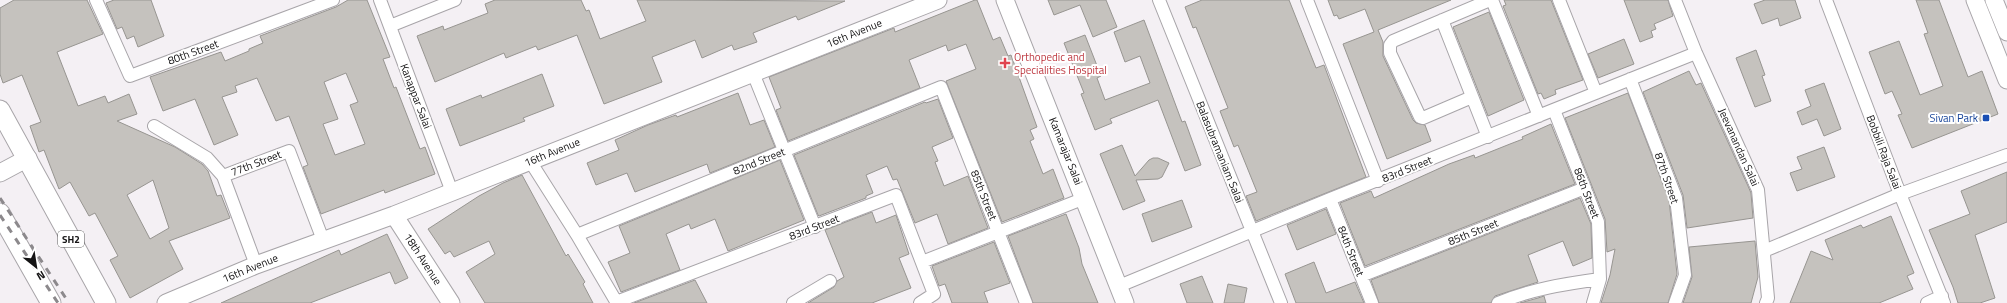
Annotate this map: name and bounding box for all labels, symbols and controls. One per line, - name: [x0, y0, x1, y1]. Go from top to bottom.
- street label: 16th Avenue: [824, 14, 885, 51]
- street label: 80th Street: [165, 35, 221, 69]
- place label: Orthopedic and Specialities Hospital: [1014, 49, 1107, 78]
- marker: Orthopedic and Specialities Hospital: [999, 57, 1011, 69]
- street label: Kanappar Salai: [396, 61, 436, 131]
- street label: Balasubramaniam Salai: [1192, 99, 1248, 205]
- street label: Jeevanandan Salai: [1715, 105, 1763, 189]
- place label: Sivan Park: [1930, 110, 1979, 126]
- street label: Bobbili Raja Salai: [1862, 112, 1906, 192]
- marker: Sivan Park: [1981, 113, 1991, 123]
- street label: Kamarajar Salai: [1045, 115, 1087, 187]
- street label: 16th Avenue: [522, 133, 583, 170]
- street label: 82nd Street: [731, 143, 788, 179]
- street label: 77th Street: [228, 146, 284, 180]
- street label: 87th Street: [1651, 150, 1683, 206]
- street label: 83rd Street: [1380, 152, 1434, 186]
- street label: 86th Street: [1570, 165, 1604, 221]
- street label: 85th Street: [967, 167, 1001, 223]
- street label: 83rd Street: [787, 210, 842, 244]
- street label: 85th Street: [1445, 215, 1501, 249]
- street label: 84th Street: [1334, 223, 1368, 279]
- street label: 18th Avenue: [400, 230, 446, 288]
- road number: SH2: [58, 231, 84, 247]
- north arrow: [16, 247, 56, 287]
- street label: 16th Avenue: [220, 249, 281, 286]
- text: N: [34, 267, 48, 284]

